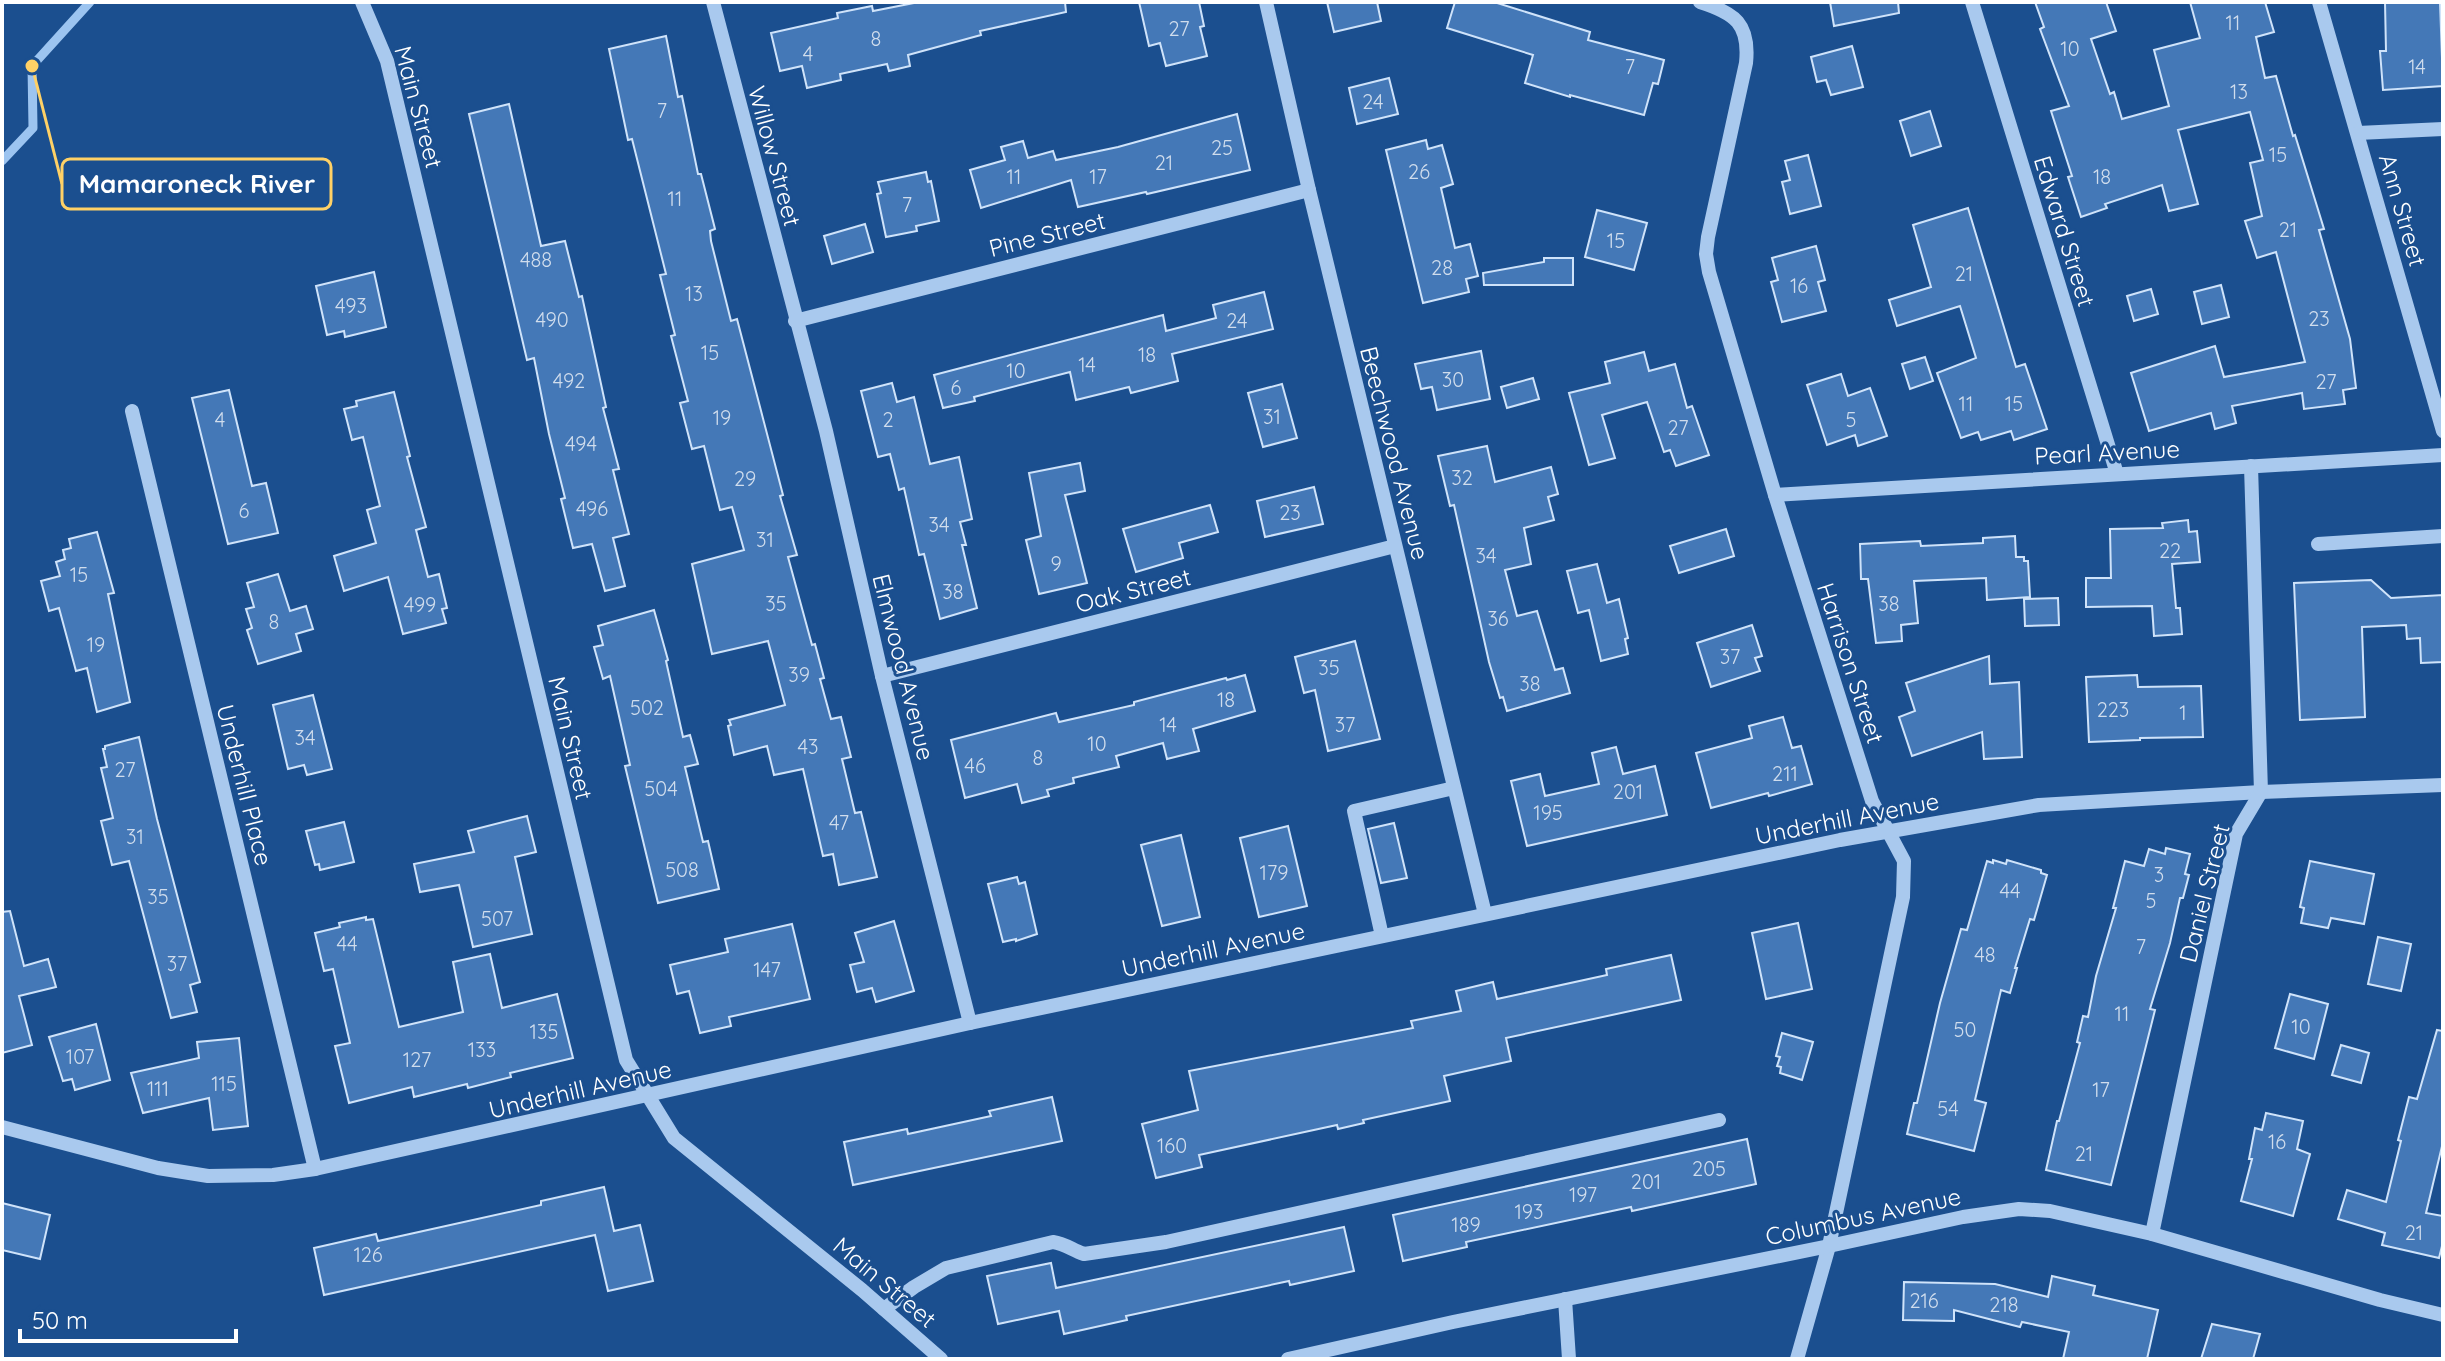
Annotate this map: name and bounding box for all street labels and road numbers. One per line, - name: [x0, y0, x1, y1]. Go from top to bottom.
- street label: Main Street: [388, 42, 450, 172]
- street label: Willow Street: [742, 83, 808, 229]
- street label: Ann Street: [2373, 150, 2433, 270]
- street label: Edward Street: [2028, 152, 2102, 310]
- street label: Pine Street: [986, 205, 1108, 263]
- street label: Beechwood Avenue: [1354, 343, 1436, 563]
- street label: Pearl Avenue: [2033, 433, 2181, 471]
- street label: Oak Street: [1072, 561, 1194, 619]
- street label: Elmwood Avenue: [866, 571, 942, 763]
- street label: Harrison Street: [1811, 579, 1891, 747]
- street label: Main Street: [542, 673, 600, 803]
- street label: Underhill Place: [210, 701, 280, 869]
- street label: Underhill Avenue: [1752, 785, 1942, 851]
- street label: Daniel Street: [2172, 820, 2236, 966]
- street label: Underhill Avenue: [1119, 915, 1307, 983]
- street label: Underhill Avenue: [486, 1053, 674, 1125]
- street label: Columbus Avenue: [1762, 1181, 1964, 1251]
- street label: Main Street: [827, 1230, 943, 1334]

